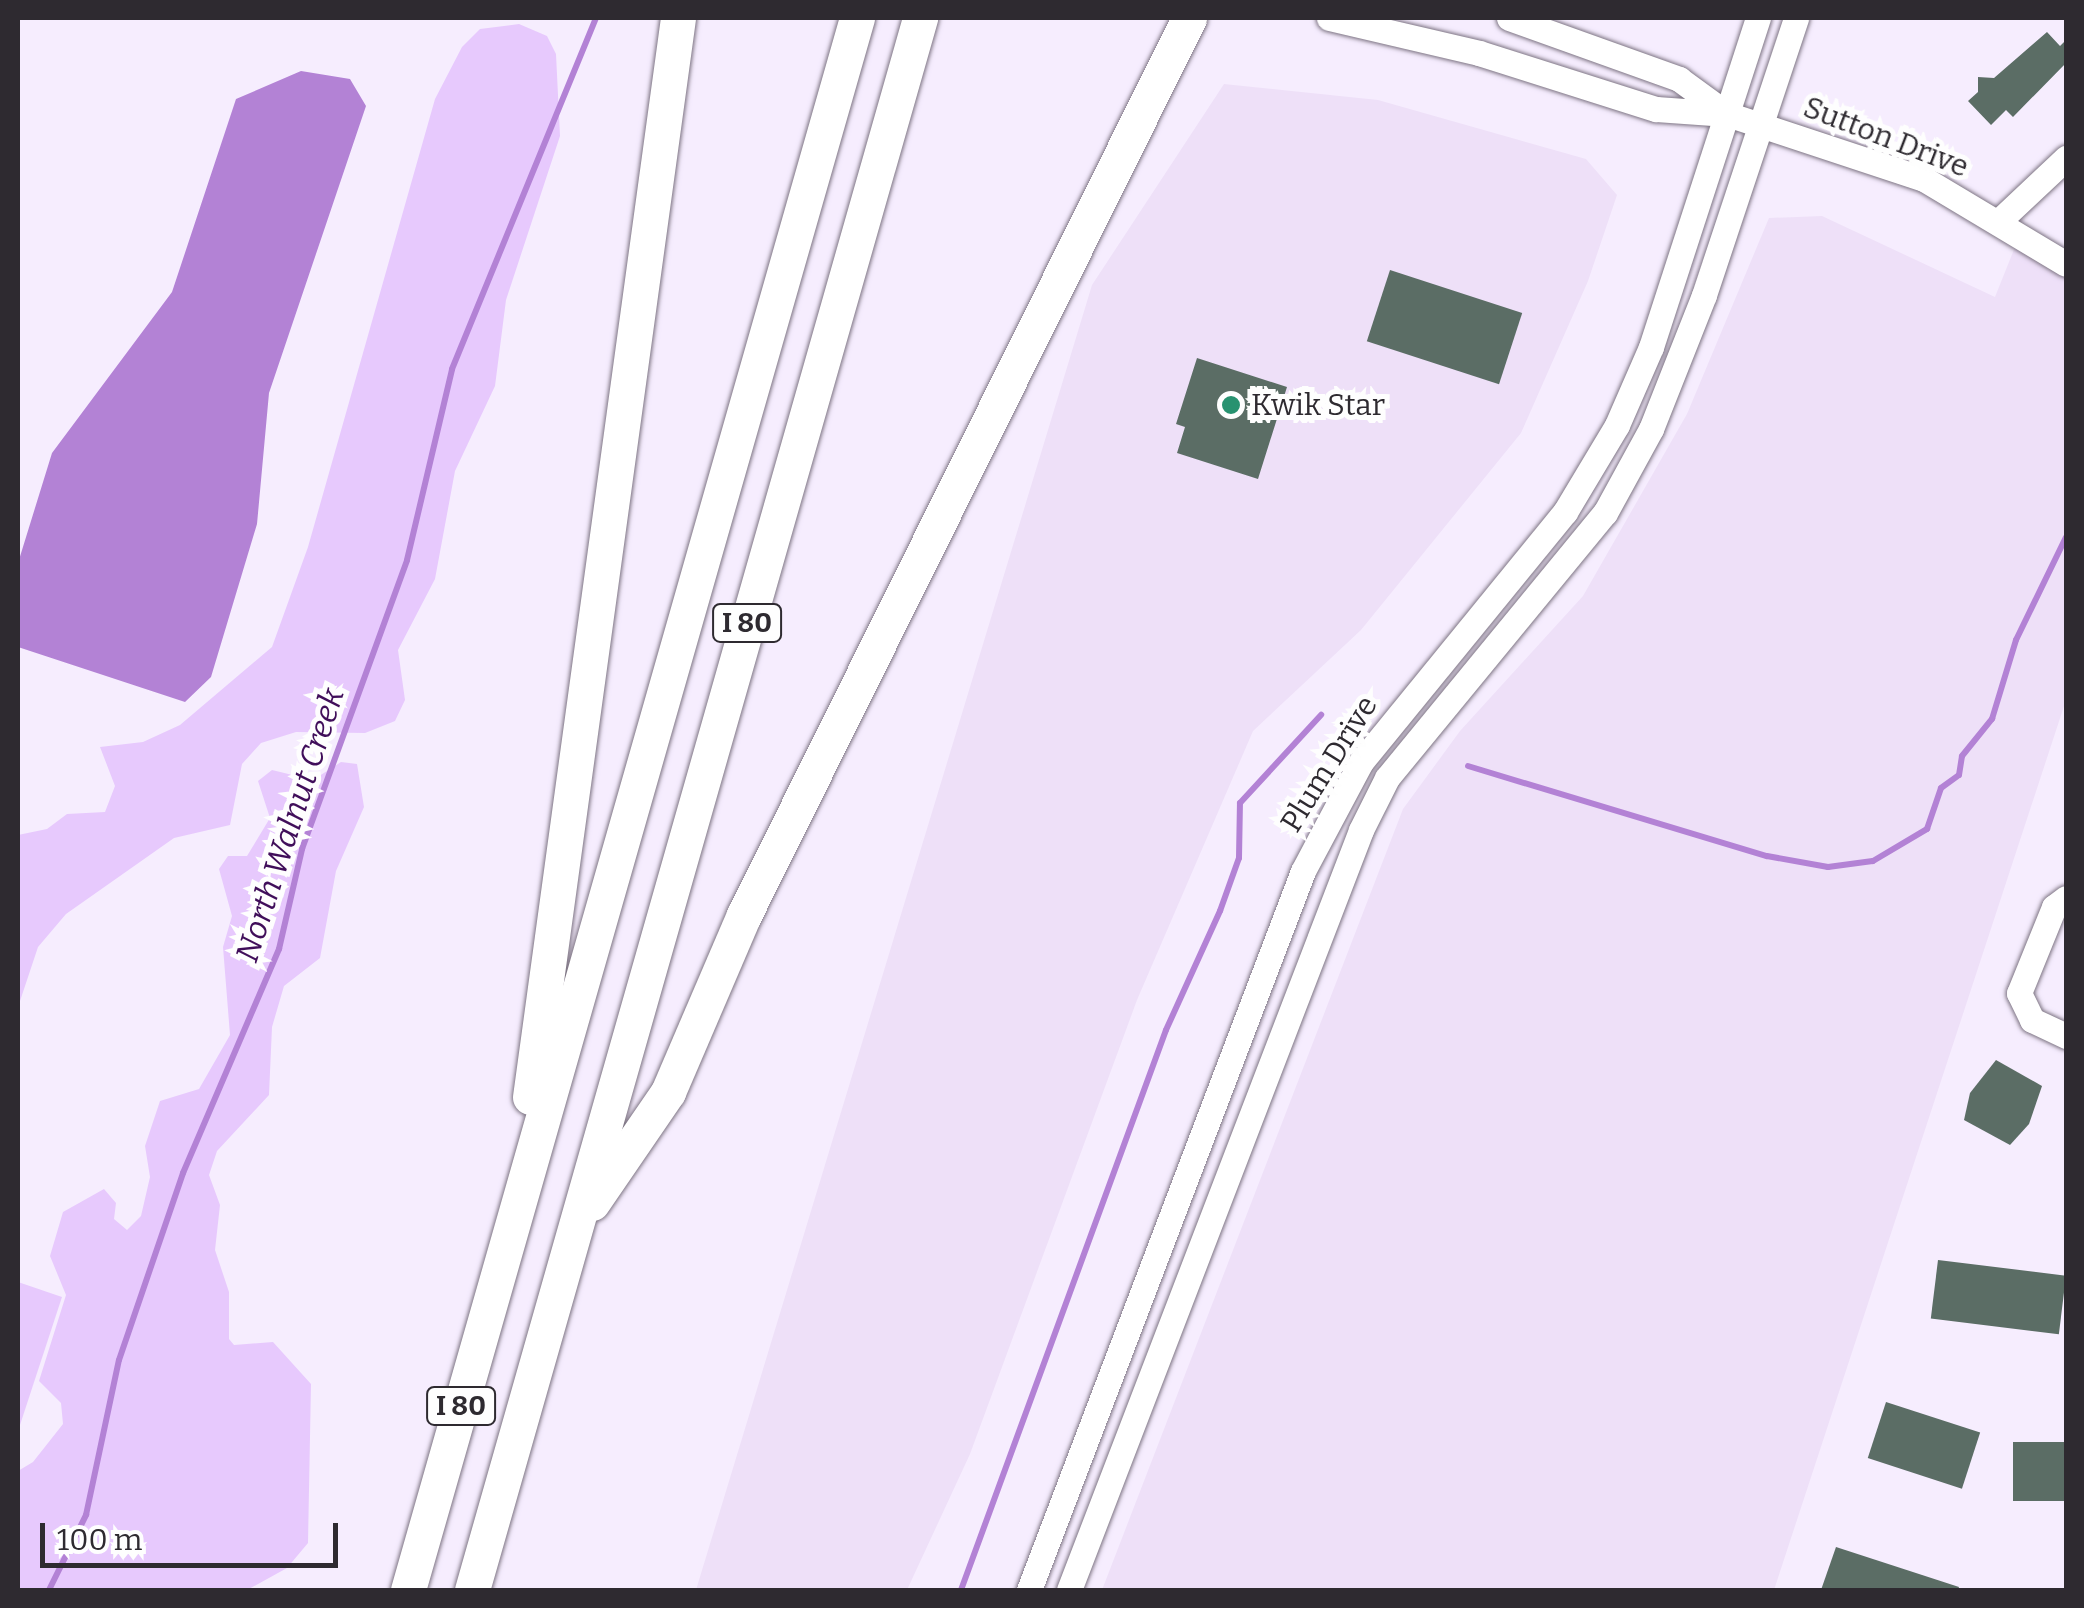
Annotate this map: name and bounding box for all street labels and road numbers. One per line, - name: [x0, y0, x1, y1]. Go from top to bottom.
- street label: Sutton Drive: [1799, 89, 1973, 185]
- road number: I 80: [712, 600, 782, 646]
- street label: Plum Drive: [1273, 689, 1385, 839]
- road number: I 80: [426, 1383, 496, 1429]

